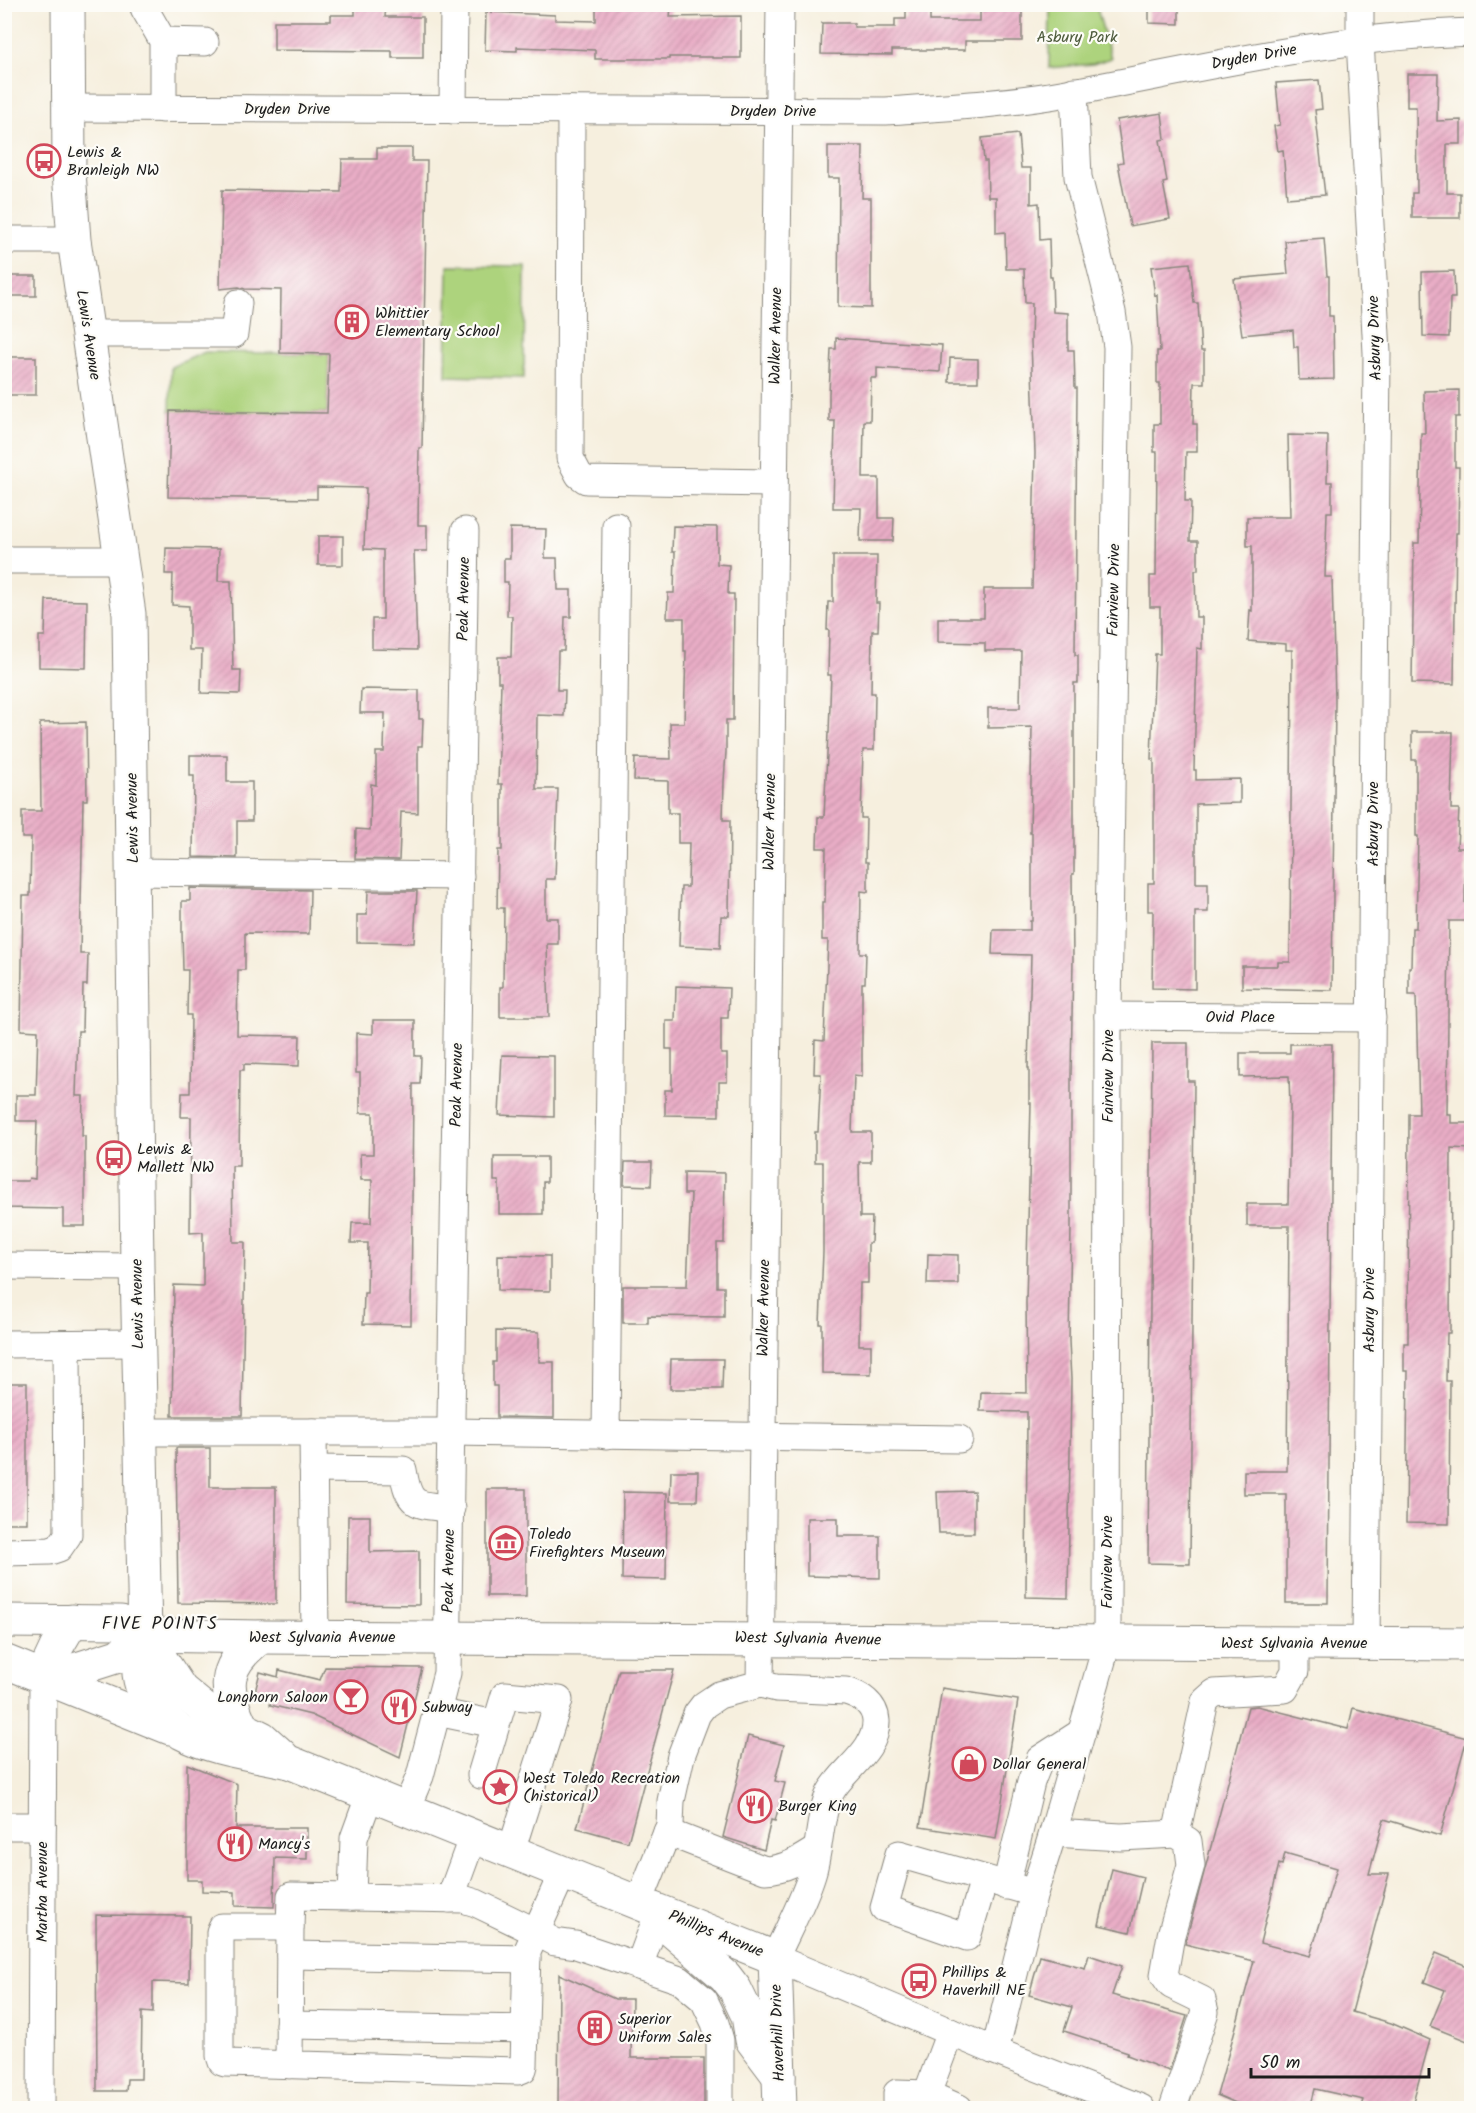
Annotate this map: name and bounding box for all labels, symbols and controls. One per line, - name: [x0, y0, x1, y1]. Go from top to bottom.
- park label: Asbury Park: [1037, 25, 1118, 50]
- street label: Dryden Drive: [1209, 37, 1299, 77]
- street label: Dryden Drive: [244, 97, 330, 122]
- street label: Dryden Drive: [730, 99, 816, 124]
- place label: Lewis & Branleigh NW: [67, 140, 159, 183]
- bus stop icon: Lewis & Branleigh NW: [26, 143, 62, 179]
- street label: Walker Avenue: [763, 287, 789, 385]
- street label: Lewis Avenue: [69, 288, 107, 382]
- street label: Asbury Drive: [1361, 295, 1389, 381]
- place label: Whittier Elementary School: [375, 301, 500, 344]
- building icon: Whittier Elementary School: [334, 304, 370, 340]
- street label: Fairview Drive: [1101, 543, 1127, 637]
- street label: Peak Avenue: [451, 557, 477, 641]
- street label: Lewis Avenue: [120, 772, 146, 864]
- street label: Walker Avenue: [757, 773, 783, 871]
- street label: Asbury Drive: [1361, 781, 1386, 867]
- street label: Ovid Place: [1205, 1005, 1275, 1030]
- street label: Fairview Drive: [1096, 1029, 1121, 1123]
- street label: Peak Avenue: [444, 1043, 470, 1127]
- place label: Lewis & Mallett NW: [137, 1137, 214, 1180]
- bus stop icon: Lewis & Mallett NW: [96, 1140, 132, 1176]
- street label: Lewis Avenue: [125, 1258, 151, 1350]
- street label: Walker Avenue: [751, 1259, 777, 1357]
- street label: Asbury Drive: [1357, 1267, 1382, 1353]
- street label: Fairview Drive: [1095, 1515, 1120, 1609]
- place label: Toledo Firefighters Museum: [529, 1522, 665, 1565]
- museum icon: Toledo Firefighters Museum: [488, 1525, 524, 1561]
- street label: Peak Avenue: [436, 1529, 462, 1613]
- district label: FIVE POINTS: [102, 1610, 218, 1639]
- street label: West Sylvania Avenue: [249, 1625, 395, 1650]
- street label: West Sylvania Avenue: [734, 1625, 882, 1653]
- street label: West Sylvania Avenue: [1221, 1631, 1367, 1656]
- bar icon: Longhorn Saloon: [333, 1679, 369, 1715]
- place label: Longhorn Saloon: [217, 1685, 328, 1710]
- restaurant icon: Subway: [381, 1689, 417, 1725]
- place label: Subway: [422, 1695, 473, 1720]
- shop icon: Dollar General: [951, 1746, 987, 1782]
- place label: Dollar General: [992, 1752, 1086, 1777]
- place label: West Toledo Recreation (historical): [523, 1766, 680, 1809]
- place icon: West Toledo Recreation (historical): [482, 1769, 518, 1805]
- restaurant icon: Burger King: [737, 1788, 773, 1824]
- place label: Burger King: [778, 1794, 857, 1819]
- restaurant icon: Mancy's: [217, 1826, 253, 1862]
- place label: Mancy's: [258, 1832, 311, 1857]
- street label: Martha Avenue: [30, 1841, 55, 1943]
- street label: Phillips Avenue: [665, 1904, 767, 1964]
- place label: Phillips & Haverhill NE: [942, 1960, 1027, 2003]
- bus stop icon: Phillips & Haverhill NE: [901, 1963, 937, 1999]
- street label: Haverhill Drive: [764, 1984, 792, 2082]
- place label: Superior Uniform Sales: [618, 2007, 712, 2050]
- building icon: Superior Uniform Sales: [577, 2010, 613, 2046]
- scale bar: [1251, 2041, 1430, 2079]
- text: 50 m: [1260, 2049, 1300, 2078]

